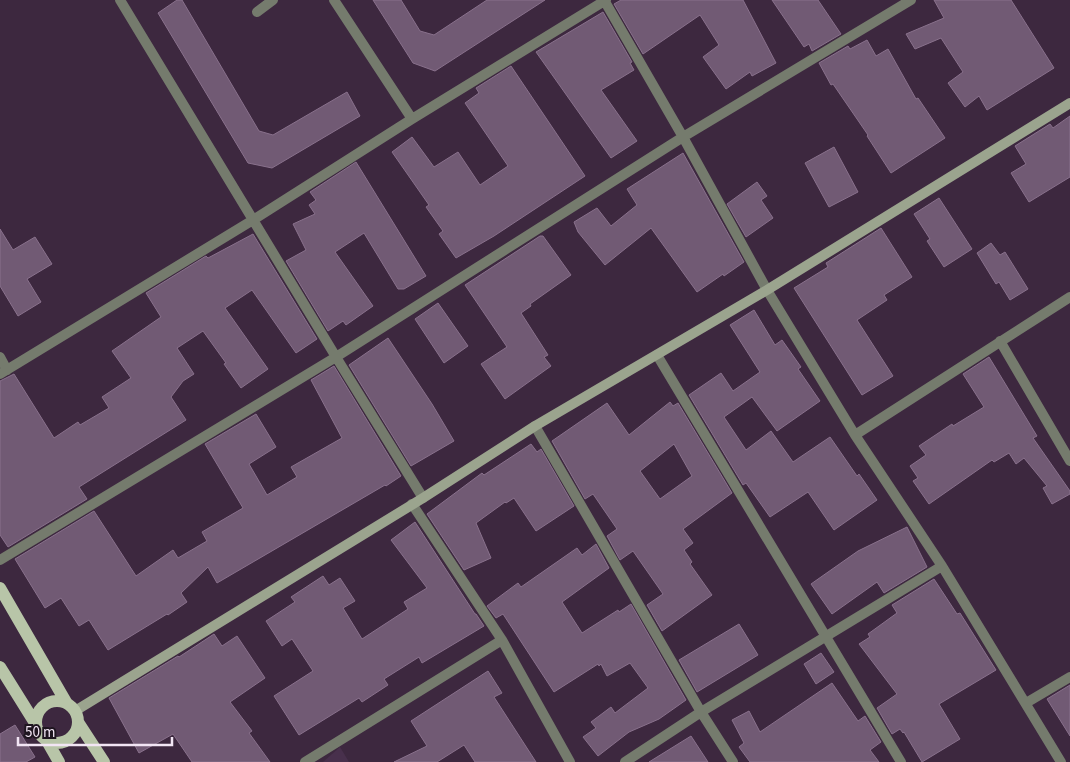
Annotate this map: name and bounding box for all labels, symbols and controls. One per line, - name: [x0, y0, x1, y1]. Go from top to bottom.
- scale bar: [18, 714, 171, 746]
- text: 50 m: [25, 722, 55, 743]

